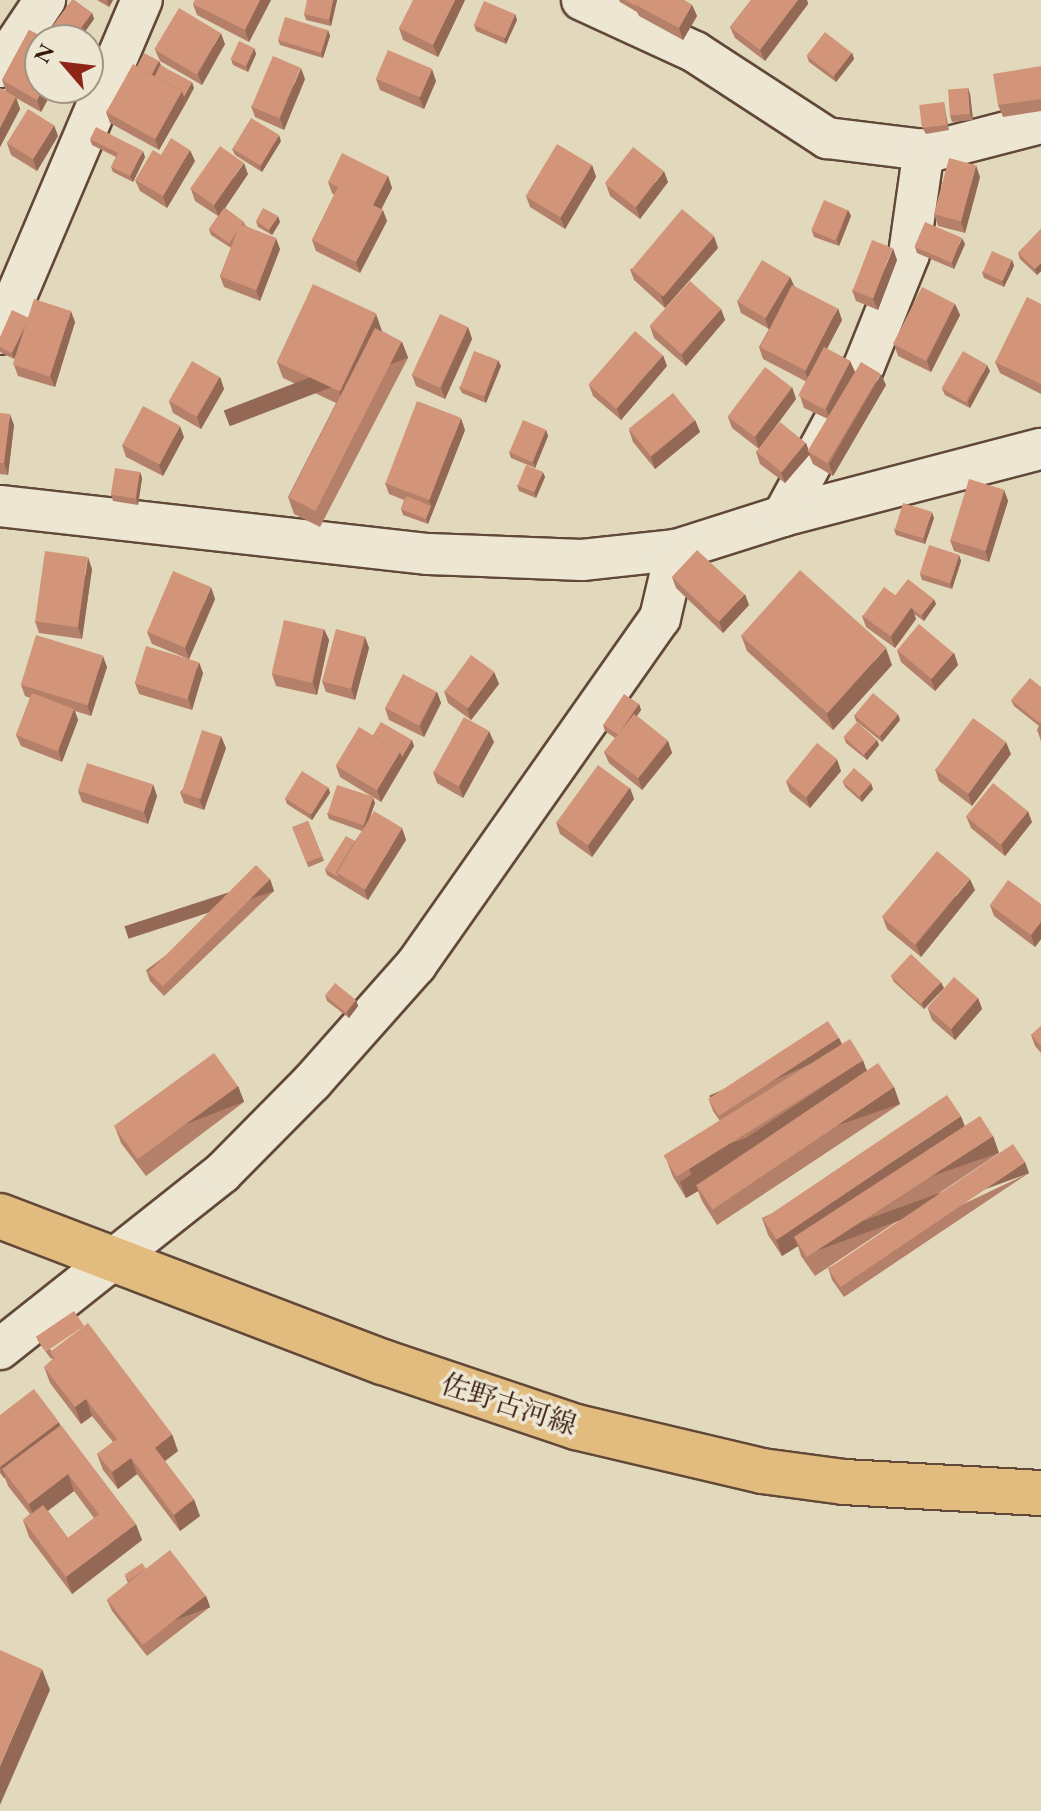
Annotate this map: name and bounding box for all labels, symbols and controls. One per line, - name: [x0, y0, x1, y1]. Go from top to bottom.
- north arrow: [24, 24, 104, 104]
- text: N: [27, 39, 61, 68]
- street label: 佐野古河線: [437, 1366, 581, 1442]

